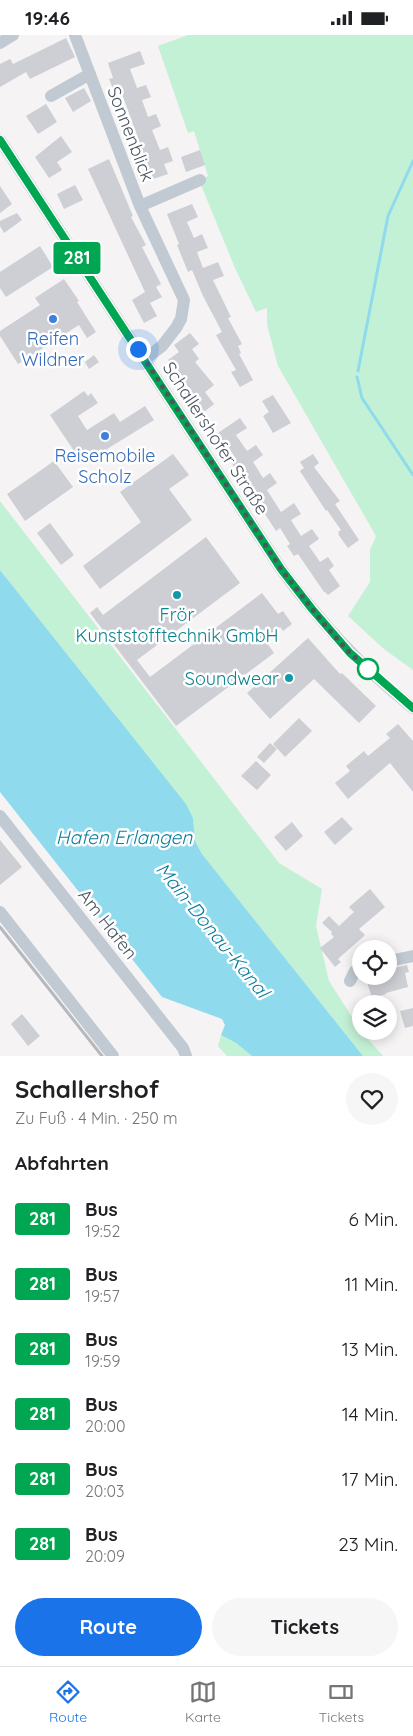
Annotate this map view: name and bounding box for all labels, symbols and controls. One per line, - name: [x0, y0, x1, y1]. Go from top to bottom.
- text: 19:46: [25, 6, 70, 30]
- street label: Sonnenblick: [102, 83, 160, 185]
- line badge: 281: [48, 242, 106, 274]
- text: 281: [63, 246, 91, 269]
- marker: Reifen Wildner: [47, 313, 59, 325]
- place label: Reifen Wildner: [21, 327, 85, 371]
- your location: [126, 337, 151, 362]
- street label: Schallershofer Straße: [158, 357, 274, 519]
- marker: Reisemobile Scholz: [99, 430, 111, 442]
- place label: Reisemobile Scholz: [55, 444, 155, 488]
- marker: Frör Kunststofftechnik GmbH: [171, 589, 183, 601]
- place label: Frör Kunststofftechnik GmbH: [75, 603, 279, 647]
- unlabelled marker: [357, 658, 379, 680]
- place label: Soundwear: [185, 667, 279, 690]
- marker: Soundwear: [283, 672, 295, 684]
- water label: Hafen Erlangen: [56, 825, 193, 849]
- water label: Main-Donau-Kanal: [151, 858, 276, 1004]
- street label: Am Hafen: [73, 884, 143, 964]
- map controls: [352, 940, 397, 1040]
- button: locate: [352, 940, 397, 985]
- button: layers: [352, 995, 397, 1040]
- button: heart: [346, 1073, 398, 1125]
- text: Schallershof: [15, 1074, 159, 1104]
- text: Zu Fuß · 4 Min. · 250 m: [15, 1108, 178, 1128]
- text: Abfahrten: [15, 1151, 109, 1175]
- text: Bus: [85, 1197, 118, 1221]
- text: 281: [29, 1207, 56, 1230]
- text: 6 Min.: [348, 1207, 398, 1231]
- text: 19:52: [85, 1221, 120, 1241]
- text: Bus: [85, 1262, 118, 1286]
- text: 281: [29, 1272, 56, 1295]
- text: 11 Min.: [345, 1272, 398, 1296]
- text: 19:57: [85, 1286, 120, 1306]
- text: Bus: [85, 1327, 118, 1351]
- text: 281: [29, 1337, 56, 1360]
- text: 13 Min.: [342, 1337, 398, 1361]
- text: 19:59: [85, 1351, 121, 1371]
- text: Bus: [85, 1392, 118, 1416]
- text: 281: [29, 1402, 56, 1425]
- text: 14 Min.: [342, 1402, 398, 1426]
- text: 20:00: [85, 1416, 125, 1436]
- text: Bus: [85, 1457, 118, 1481]
- text: 281: [29, 1467, 56, 1490]
- text: 17 Min.: [342, 1467, 398, 1491]
- text: 20:03: [85, 1481, 124, 1501]
- text: Bus: [85, 1522, 118, 1546]
- text: 281: [29, 1532, 56, 1555]
- text: 23 Min.: [338, 1532, 398, 1556]
- text: 20:09: [85, 1546, 125, 1566]
- button: Route: [15, 1598, 202, 1656]
- button: Tickets: [212, 1598, 398, 1656]
- tab: Route: [49, 1678, 87, 1726]
- tab: Karte: [185, 1678, 221, 1726]
- tab: Tickets: [319, 1678, 364, 1726]

